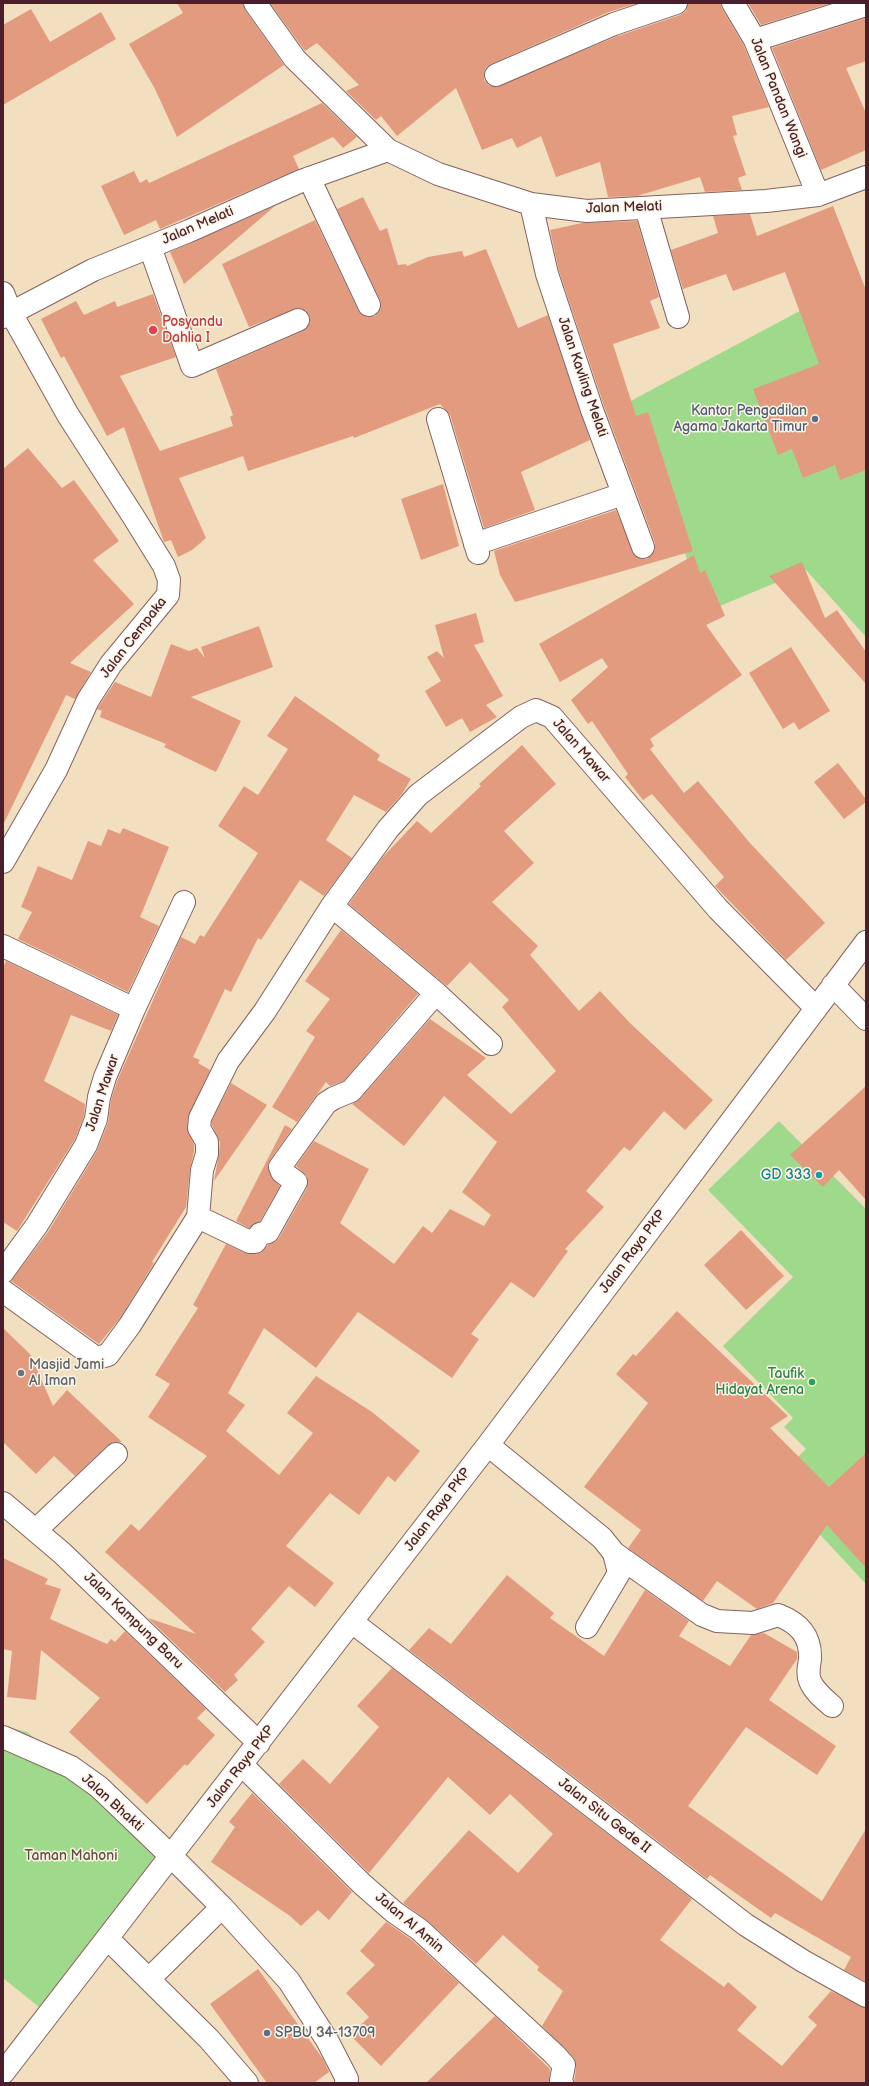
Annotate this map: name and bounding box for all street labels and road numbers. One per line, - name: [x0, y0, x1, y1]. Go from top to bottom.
- street label: Jalan Pandan Wangi: [746, 35, 810, 161]
- street label: Jalan Melati: [585, 198, 663, 218]
- street label: Jalan Melati: [160, 203, 236, 249]
- street label: Jalan Kavling Melati: [554, 315, 610, 439]
- street label: Jalan Cempaka: [97, 594, 171, 682]
- street label: Jalan Mawar: [548, 715, 614, 787]
- street label: Jalan Mawar: [83, 1052, 123, 1134]
- street label: Jalan Raya PKP: [596, 1207, 670, 1297]
- street label: Jalan Raya PKP: [401, 1465, 475, 1555]
- street label: Jalan Kampung Baru: [80, 1569, 186, 1673]
- street label: Jalan Raya PKP: [204, 1723, 278, 1811]
- street label: Jalan Bhakti: [78, 1771, 146, 1835]
- street label: Jalan Situ Gede II: [554, 1775, 654, 1857]
- street label: Jalan Al Amin: [371, 1889, 447, 1957]

